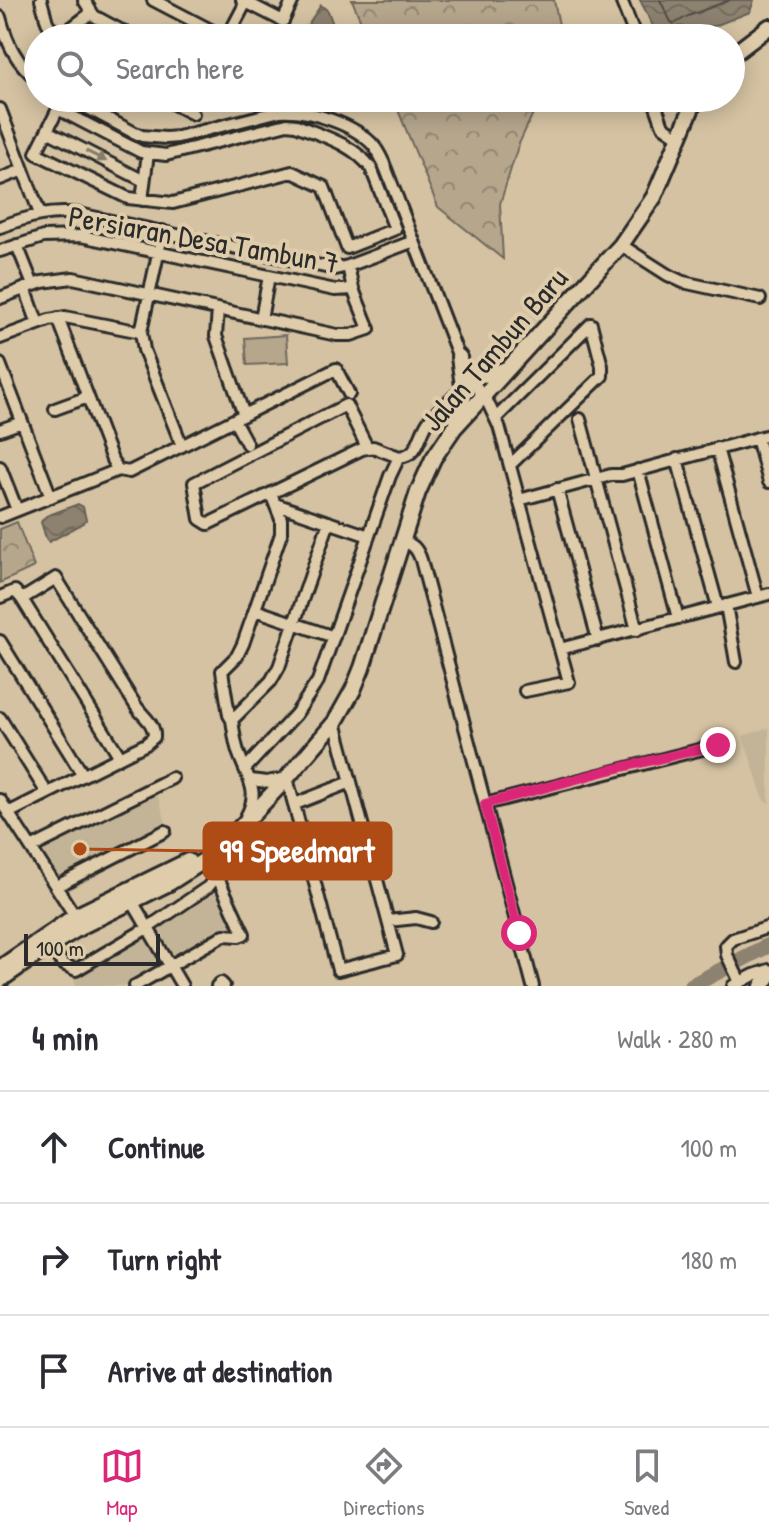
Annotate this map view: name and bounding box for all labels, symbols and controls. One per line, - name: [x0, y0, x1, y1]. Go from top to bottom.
- search box: [24, 24, 745, 112]
- icon: search: [52, 46, 96, 90]
- text: Search here: [116, 48, 244, 88]
- one-way arrow: [84, 149, 107, 163]
- street label: Persiaran Desa Tambun 7: [66, 196, 342, 282]
- street label: Jalan Tambun Baru: [412, 259, 576, 439]
- route end: [700, 727, 736, 763]
- callout: 99 Speedmart: [204, 823, 391, 879]
- text: 99 Speedmart: [220, 829, 375, 873]
- route start: [501, 915, 537, 951]
- scale bar: [24, 930, 160, 966]
- text: 100 m: [36, 933, 84, 963]
- text: 4 min: [32, 1015, 99, 1061]
- text: Walk · 280 m: [617, 1021, 737, 1056]
- icon: ahead: [32, 1125, 76, 1169]
- text: Continue: [108, 1127, 205, 1167]
- text: 100 m: [681, 1130, 737, 1165]
- icon: right: [32, 1237, 76, 1281]
- text: Turn right: [108, 1239, 221, 1279]
- text: 180 m: [681, 1242, 737, 1277]
- icon: arrive: [32, 1349, 76, 1393]
- text: Arrive at destination: [108, 1351, 333, 1391]
- tab: Map: [100, 1444, 144, 1522]
- tab: Directions: [344, 1444, 425, 1522]
- tab: Saved: [624, 1444, 669, 1522]

